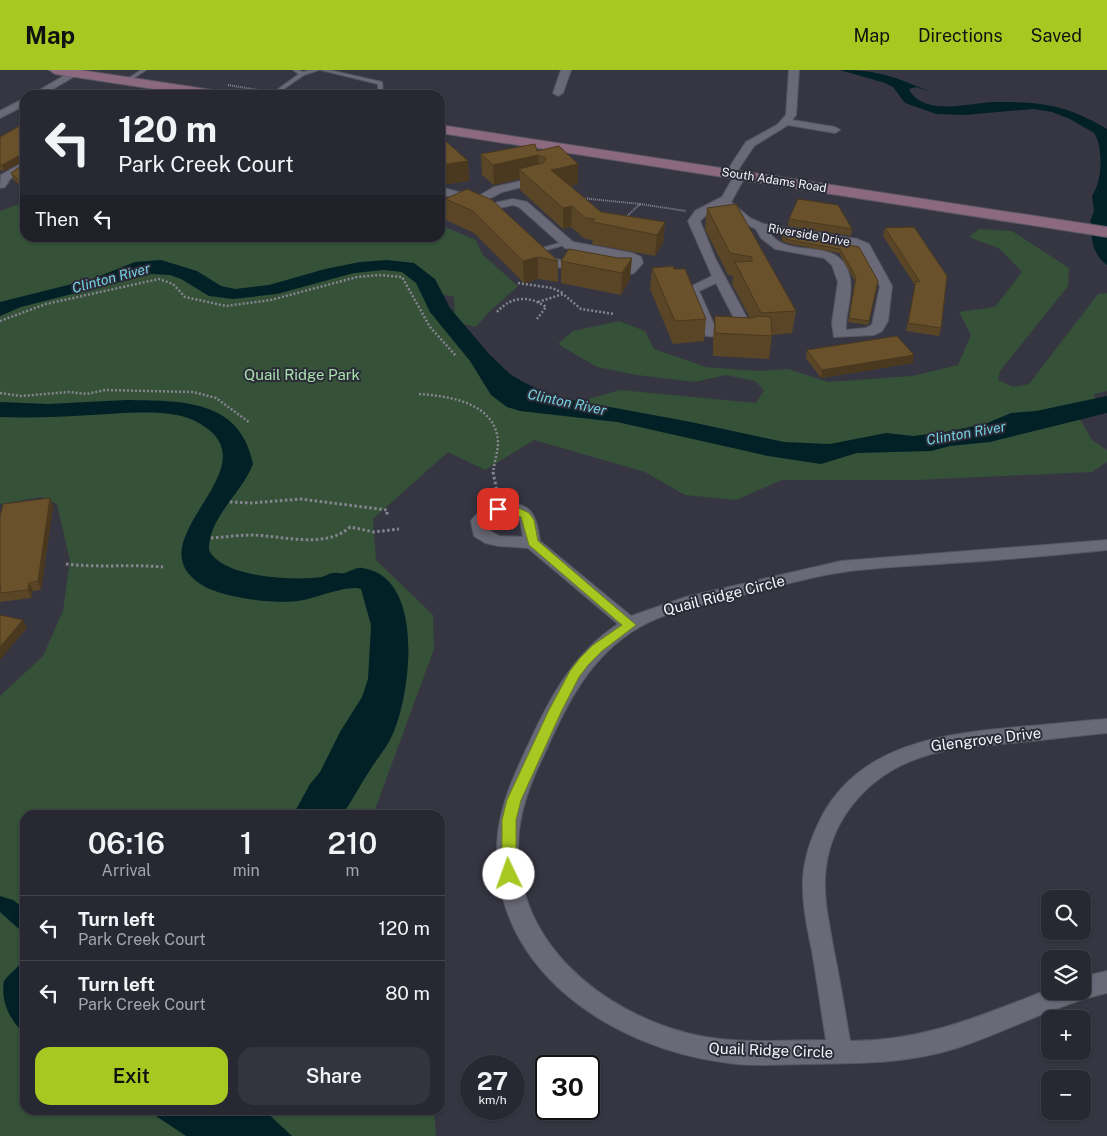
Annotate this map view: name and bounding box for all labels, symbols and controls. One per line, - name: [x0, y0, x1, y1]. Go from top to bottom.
- text: Map: [25, 21, 75, 49]
- text: Map: [853, 25, 890, 46]
- text: Directions: [918, 25, 1003, 46]
- text: Saved: [1031, 25, 1082, 46]
- text: 120 m: [118, 109, 217, 150]
- icon: left: [35, 110, 100, 175]
- text: Park Creek Court: [118, 151, 294, 177]
- street label: South Adams Road: [720, 165, 828, 195]
- icon: left: [89, 205, 117, 233]
- text: Then: [35, 208, 79, 230]
- street label: Riverside Drive: [767, 221, 851, 249]
- water label: Clinton River: [70, 260, 153, 296]
- park label: Quail Ridge Park: [244, 366, 360, 383]
- water label: Clinton River: [526, 386, 609, 418]
- water label: Clinton River: [925, 418, 1008, 448]
- pin: [477, 488, 519, 530]
- icon: arrive: [484, 495, 512, 523]
- street label: Quail Ridge Circle: [661, 572, 787, 618]
- street label: Glengrove Drive: [930, 724, 1042, 754]
- text: 06:16: [88, 825, 165, 861]
- text: 1: [240, 825, 252, 861]
- text: 210: [327, 825, 377, 861]
- position arrow: [482, 847, 534, 899]
- text: Arrival: [102, 861, 151, 880]
- text: min: [233, 861, 260, 880]
- text: m: [345, 861, 359, 880]
- map controls: [1041, 890, 1091, 1120]
- button: search: [1041, 890, 1091, 940]
- text: Turn left: [78, 908, 155, 930]
- icon: left: [35, 914, 63, 942]
- text: 120 m: [378, 917, 430, 939]
- text: Park Creek Court: [78, 930, 206, 949]
- button: layers: [1041, 950, 1091, 1000]
- text: Turn left: [78, 973, 155, 995]
- icon: left: [35, 979, 63, 1007]
- text: 80 m: [385, 982, 430, 1004]
- text: Park Creek Court: [78, 995, 206, 1014]
- button: +: [1041, 1010, 1091, 1060]
- street label: Quail Ridge Circle: [708, 1039, 834, 1061]
- button: Exit: [35, 1047, 228, 1105]
- button: Share: [238, 1047, 430, 1105]
- speed limit sign: 30: [535, 1055, 600, 1120]
- text: 27: [477, 1066, 508, 1096]
- button: −: [1041, 1070, 1091, 1120]
- text: km/h: [478, 1093, 507, 1107]

